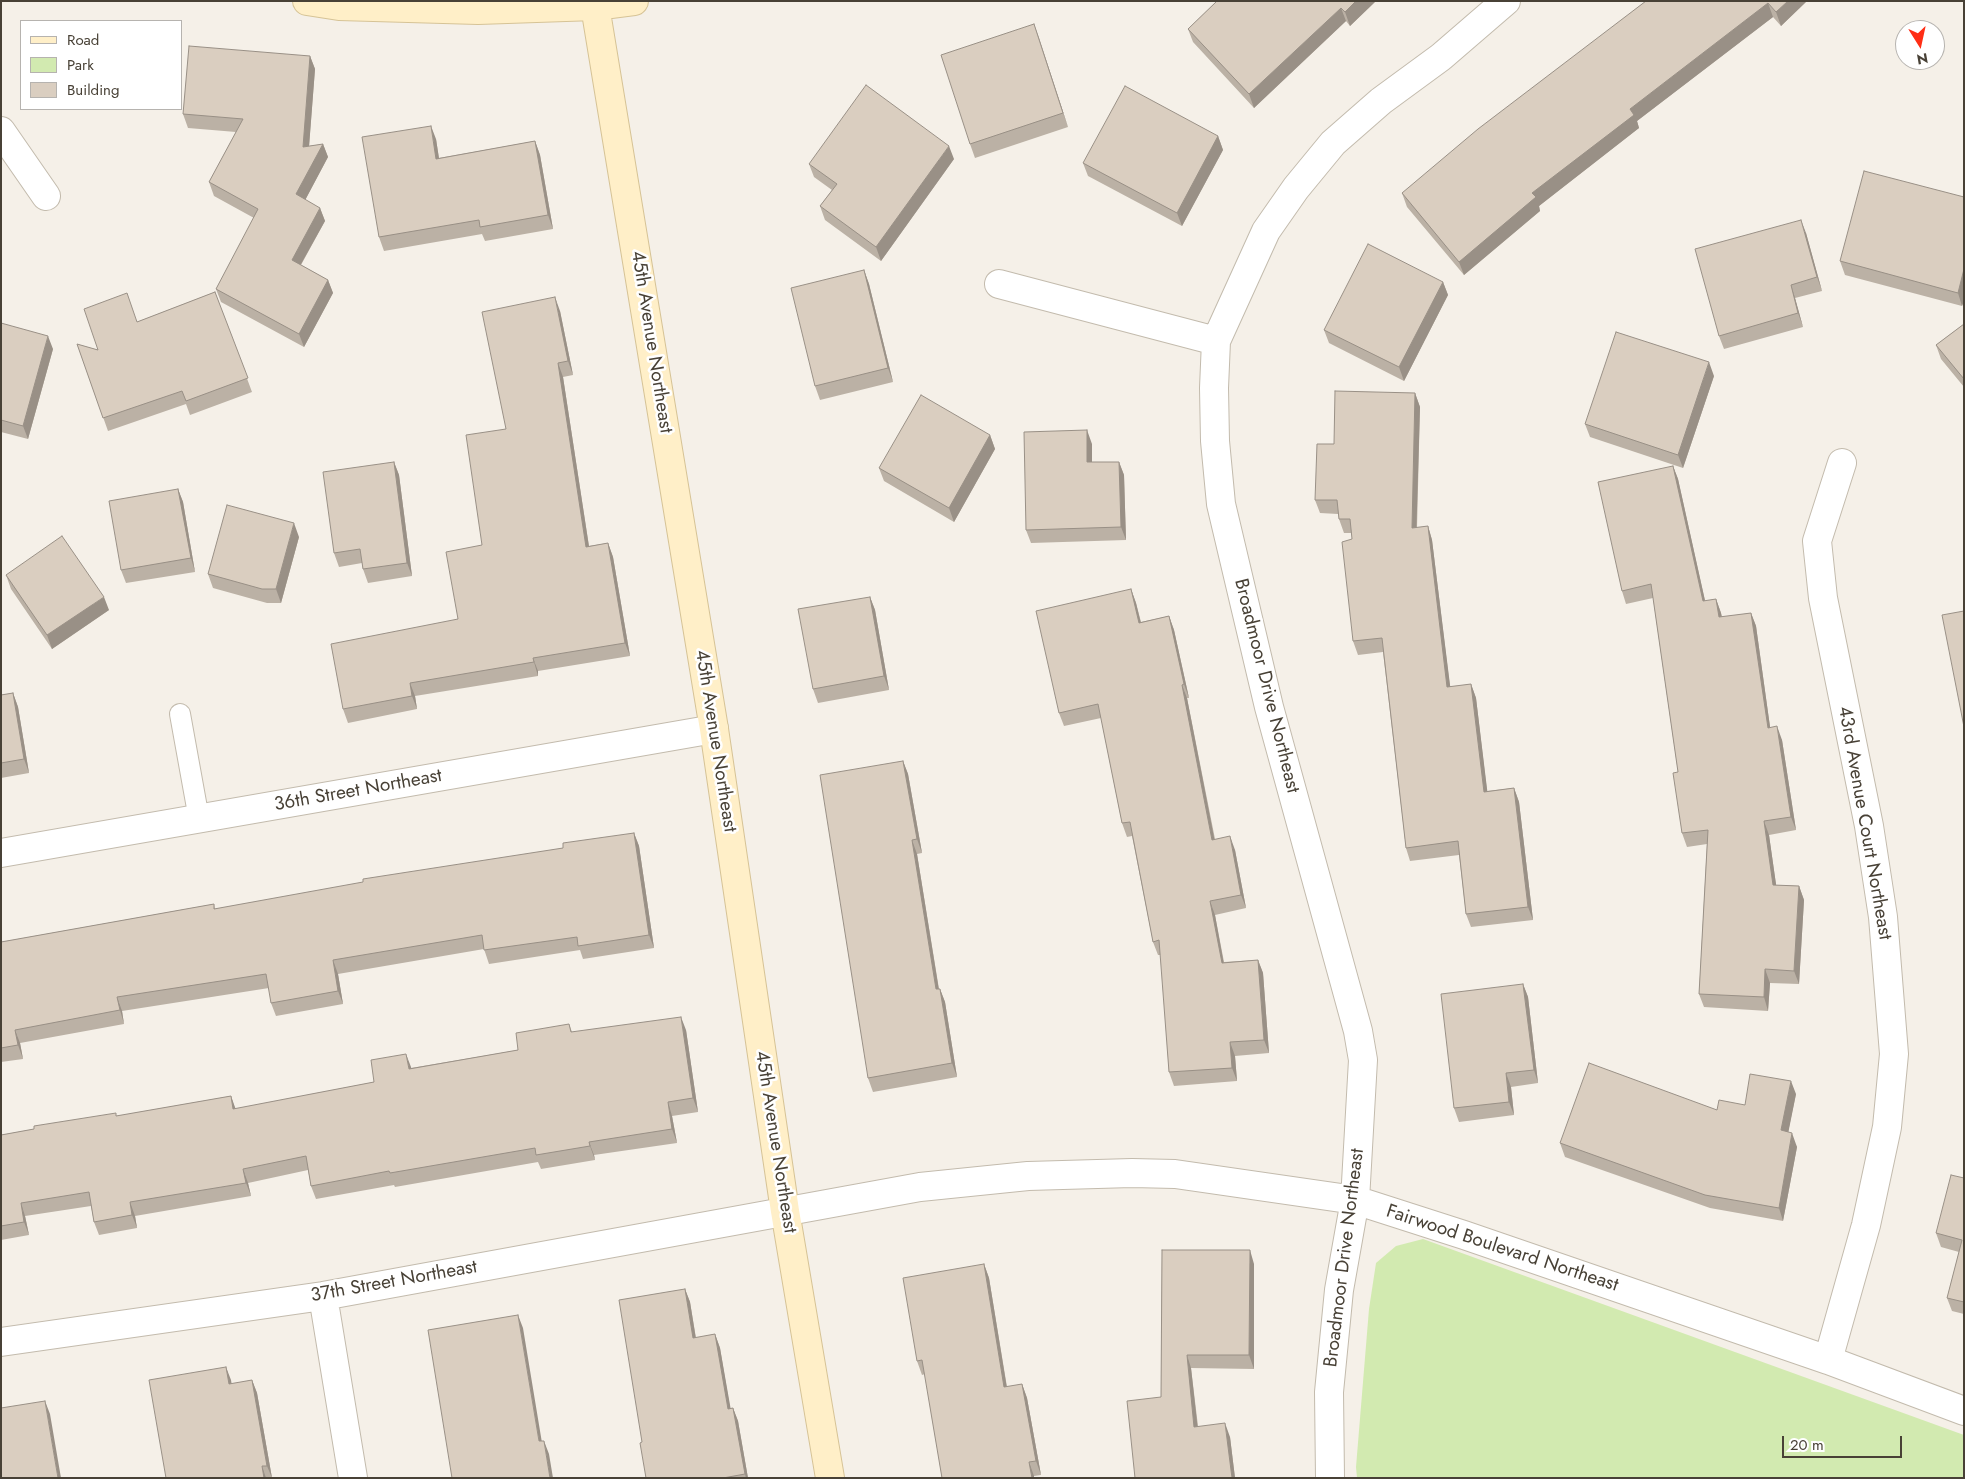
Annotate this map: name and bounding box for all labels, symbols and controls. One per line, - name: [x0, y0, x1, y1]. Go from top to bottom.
- legend: [20, 20, 182, 110]
- north arrow: [1895, 20, 1945, 70]
- text: Road: [67, 29, 99, 51]
- text: N: [1915, 48, 1930, 70]
- text: Park: [67, 54, 94, 76]
- text: Building: [67, 79, 119, 101]
- street label: 45th Avenue Northeast: [625, 249, 677, 435]
- street label: Broadmoor Drive Northeast: [1228, 576, 1304, 796]
- street label: 45th Avenue Northeast: [689, 648, 741, 834]
- street label: 43rd Avenue Court Northeast: [1832, 704, 1896, 942]
- street label: 36th Street Northeast: [272, 765, 444, 817]
- street label: 45th Avenue Northeast: [749, 1049, 801, 1235]
- street label: Broadmoor Drive Northeast: [1320, 1147, 1370, 1369]
- street label: Fairwood Boulevard Northeast: [1383, 1201, 1621, 1297]
- street label: 37th Street Northeast: [309, 1256, 479, 1308]
- scale bar: [1785, 1426, 1905, 1458]
- text: 20 m: [1790, 1434, 1824, 1456]

